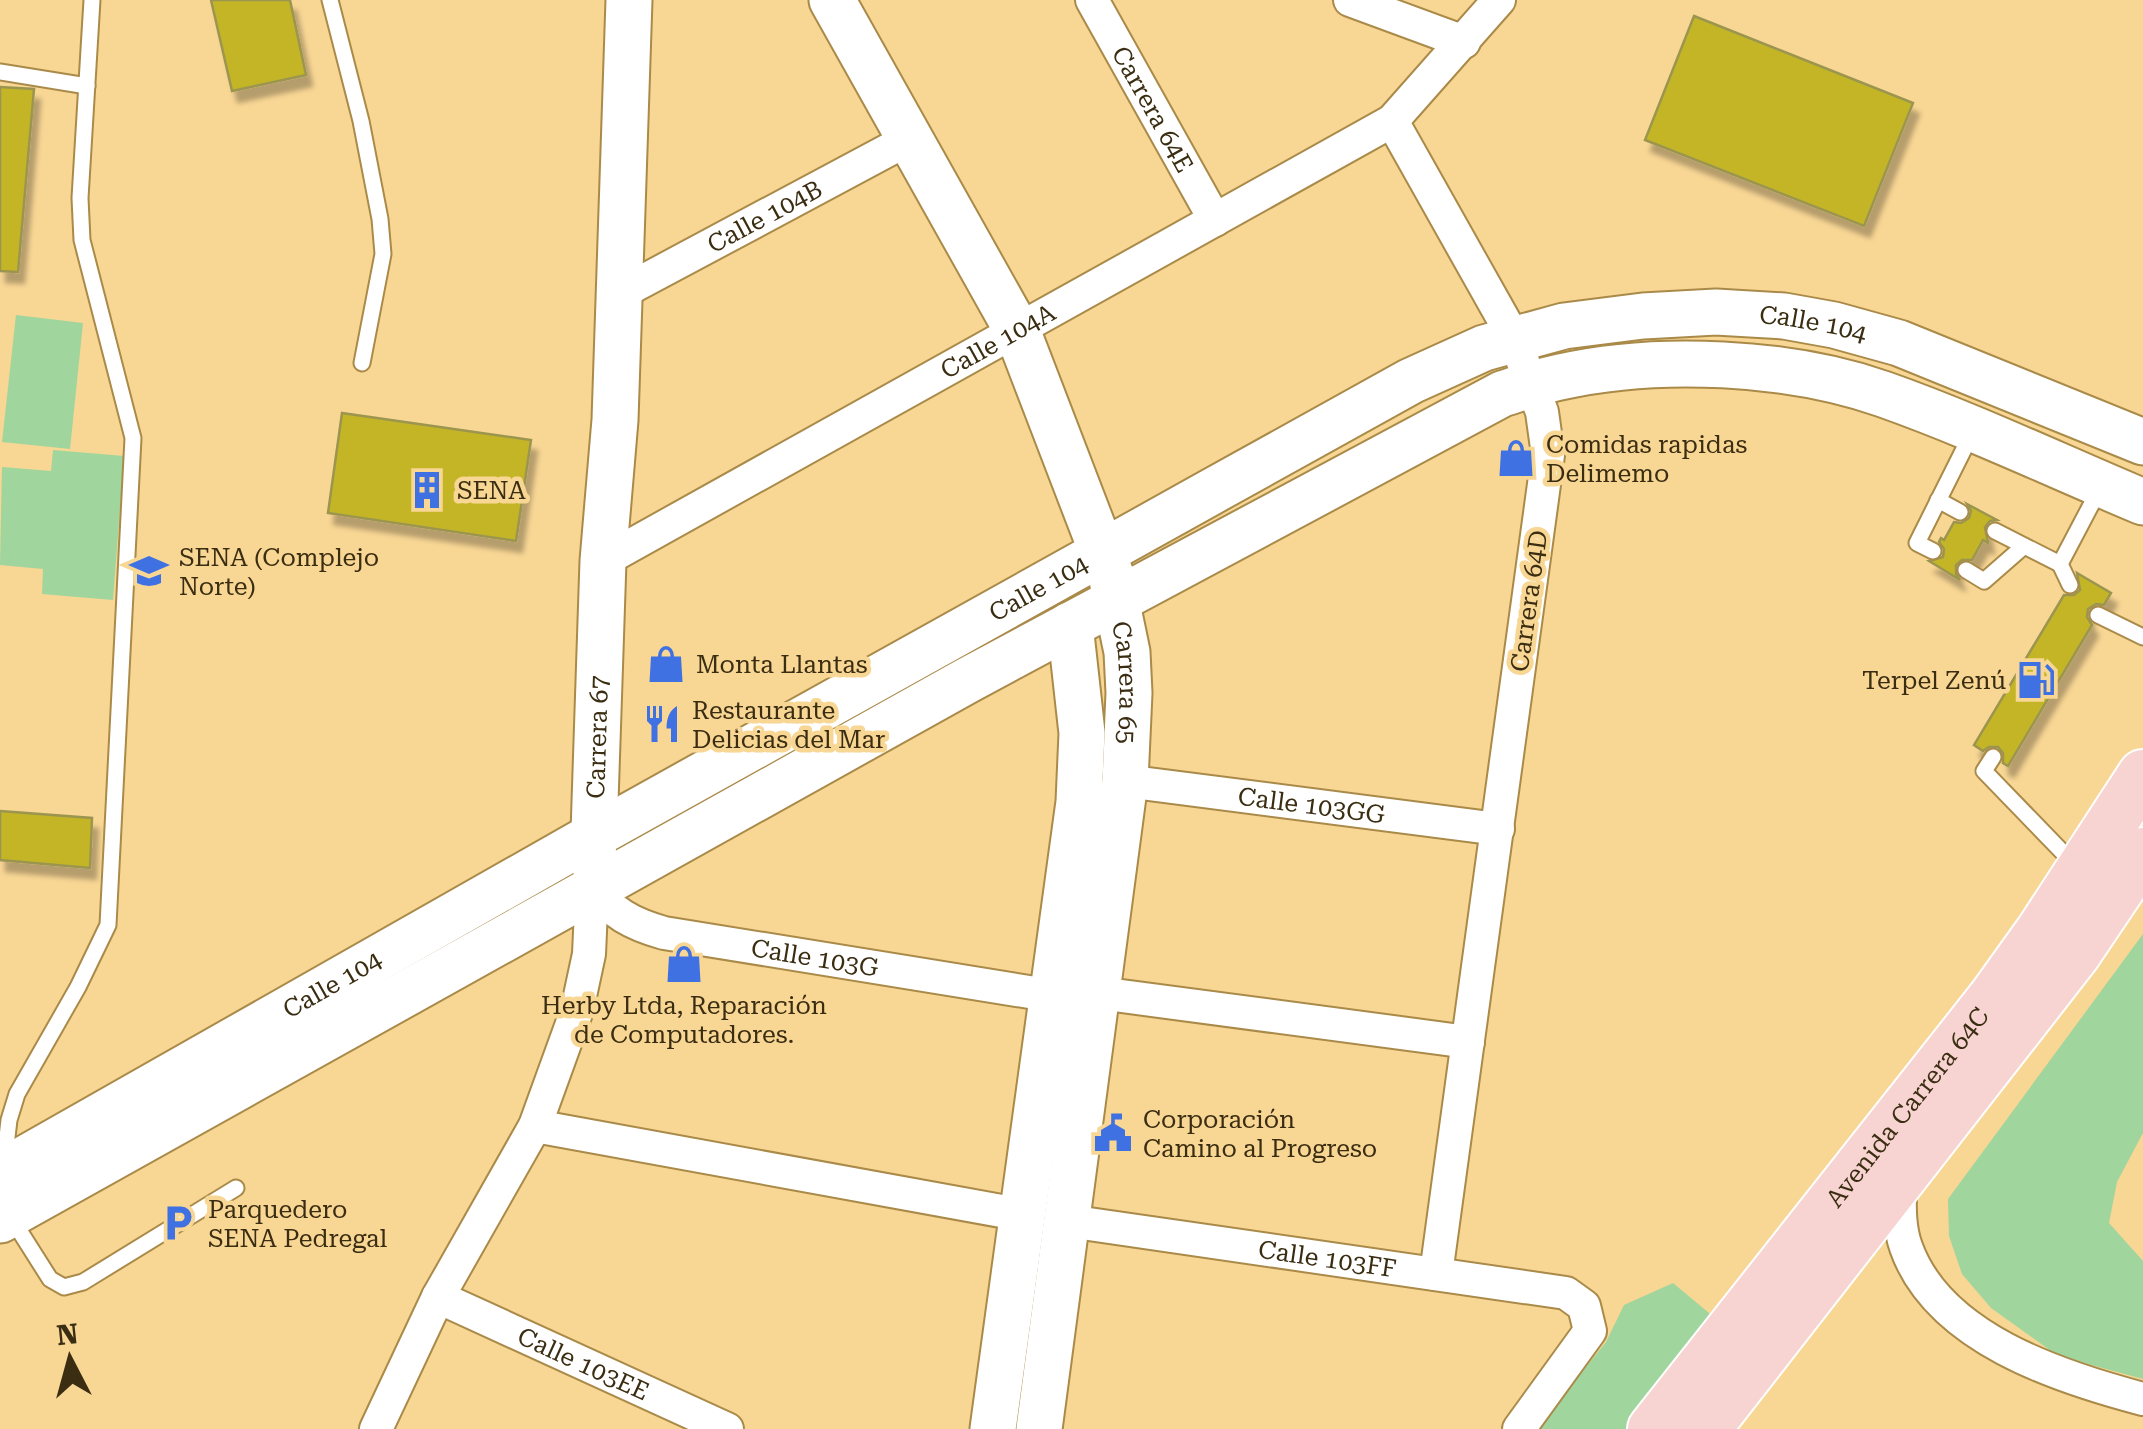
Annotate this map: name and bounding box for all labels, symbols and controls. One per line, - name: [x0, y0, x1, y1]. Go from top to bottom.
- street label: Carrera 64E: [1106, 41, 1200, 177]
- street label: Calle 104B: [702, 174, 827, 259]
- street label: Calle 104A: [935, 297, 1061, 384]
- street label: Calle 104: [1759, 300, 1870, 348]
- place label: Comidas rapidas Delimemo: [1546, 430, 1747, 488]
- shop icon: Comidas rapidas Delimemo: [1495, 437, 1537, 479]
- building icon: SENA: [406, 469, 448, 511]
- place label: SENA: [457, 476, 526, 505]
- street label: Carrera 64D: [1505, 528, 1553, 674]
- place label: SENA (Complejo Norte): [179, 543, 379, 601]
- street label: Calle 104: [984, 549, 1093, 627]
- school or university icon: SENA (Complejo Norte): [128, 550, 170, 592]
- street label: Carrera 65: [1106, 619, 1144, 745]
- shop icon: Monta Llantas: [645, 643, 687, 685]
- place label: Monta Llantas: [696, 650, 868, 679]
- fuel station icon: Terpel Zenú: [2015, 659, 2057, 701]
- place label: Terpel Zenú: [1862, 666, 2006, 695]
- street label: Carrera 67: [581, 675, 614, 799]
- place label: Restaurante Delicias del Mar: [692, 696, 885, 754]
- restaurant icon: Restaurante Delicias del Mar: [641, 703, 683, 745]
- street label: Calle 103GG: [1236, 781, 1387, 829]
- street label: Calle 103G: [749, 933, 881, 982]
- shop icon: Herby Ltda, Reparación de Computadores.: [663, 943, 705, 985]
- street label: Calle 104: [278, 945, 387, 1024]
- place label: Herby Ltda, Reparación de Computadores.: [541, 991, 827, 1049]
- street label: Avenida Carrera 64C: [1819, 1002, 1995, 1213]
- place label: Corporación Camino al Progreso: [1143, 1105, 1377, 1163]
- public building icon: Corporación Camino al Progreso: [1092, 1112, 1134, 1154]
- place label: Parquedero SENA Pedregal: [208, 1195, 388, 1253]
- parking icon: Parquedero SENA Pedregal: [157, 1202, 199, 1244]
- street label: Calle 103FF: [1256, 1234, 1398, 1283]
- north arrow: [20, 1309, 120, 1409]
- text: N: [55, 1317, 80, 1352]
- street label: Calle 103EE: [513, 1321, 654, 1406]

